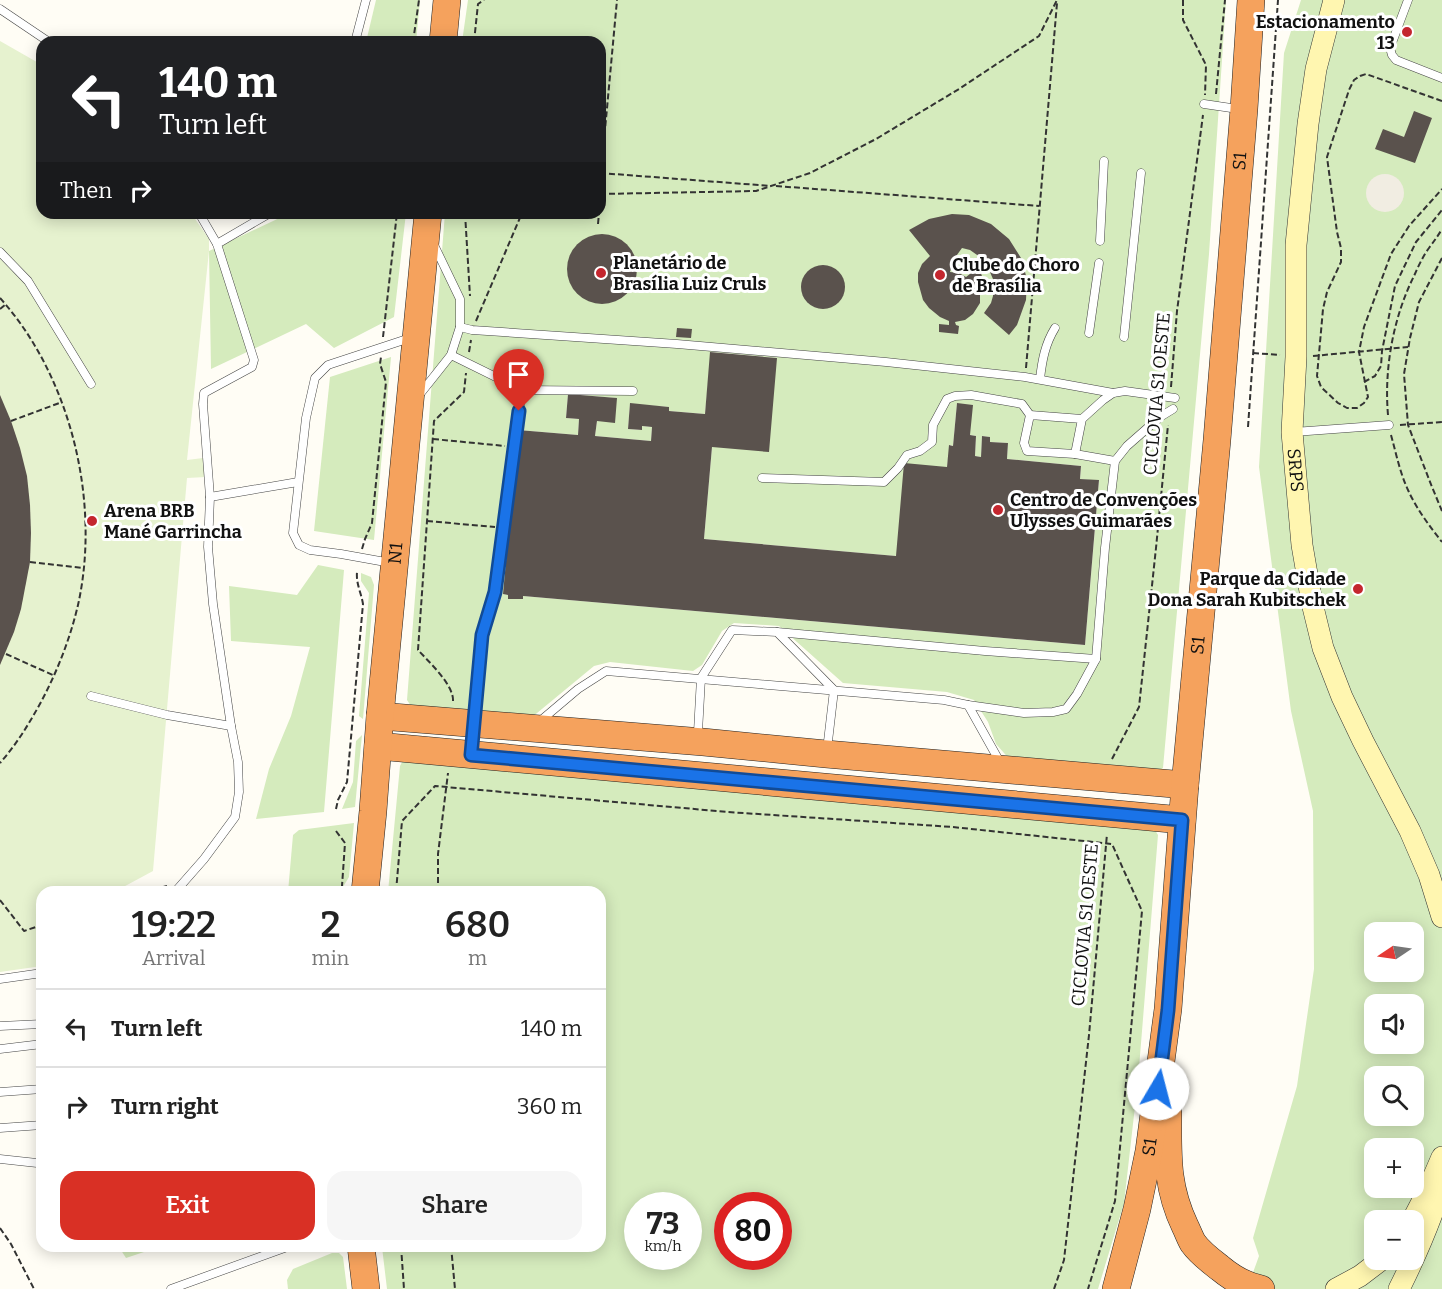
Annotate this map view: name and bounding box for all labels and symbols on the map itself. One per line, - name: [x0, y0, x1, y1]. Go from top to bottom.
- place label: Estacionamento 13: [1256, 11, 1395, 54]
- marker: Estacionamento 13: [1400, 25, 1414, 39]
- street label: S1: [1228, 151, 1251, 171]
- place label: Planetário de Brasília Luiz Cruls: [613, 252, 767, 295]
- place label: Clube do Choro de Brasília: [952, 254, 1080, 297]
- marker: Planetário de Brasília Luiz Cruls: [594, 266, 608, 280]
- marker: Clube do Choro de Brasília: [933, 268, 947, 282]
- street label: CICLOVIA S1 OESTE: [1139, 312, 1175, 476]
- pin: [493, 349, 544, 411]
- street label: SRPS: [1283, 448, 1308, 493]
- place label: Centro de Convenções Ulysses Guimarães: [1010, 489, 1197, 532]
- place label: Arena BRB Mané Garrincha: [104, 500, 242, 543]
- marker: Centro de Convenções Ulysses Guimarães: [991, 503, 1005, 517]
- marker: Arena BRB Mané Garrincha: [85, 514, 99, 528]
- street label: N1: [384, 541, 408, 565]
- place label: Parque da Cidade Dona Sarah Kubitschek: [1148, 568, 1346, 611]
- marker: Parque da Cidade Dona Sarah Kubitschek: [1351, 582, 1365, 596]
- street label: S1: [1186, 635, 1210, 655]
- street label: CICLOVIA S1 OESTE: [1067, 843, 1103, 1007]
- north arrow: [1364, 922, 1424, 982]
- position arrow: [1126, 1057, 1190, 1121]
- street label: S1: [1137, 1136, 1162, 1157]
- speed limit sign: 80: [714, 1192, 792, 1270]

